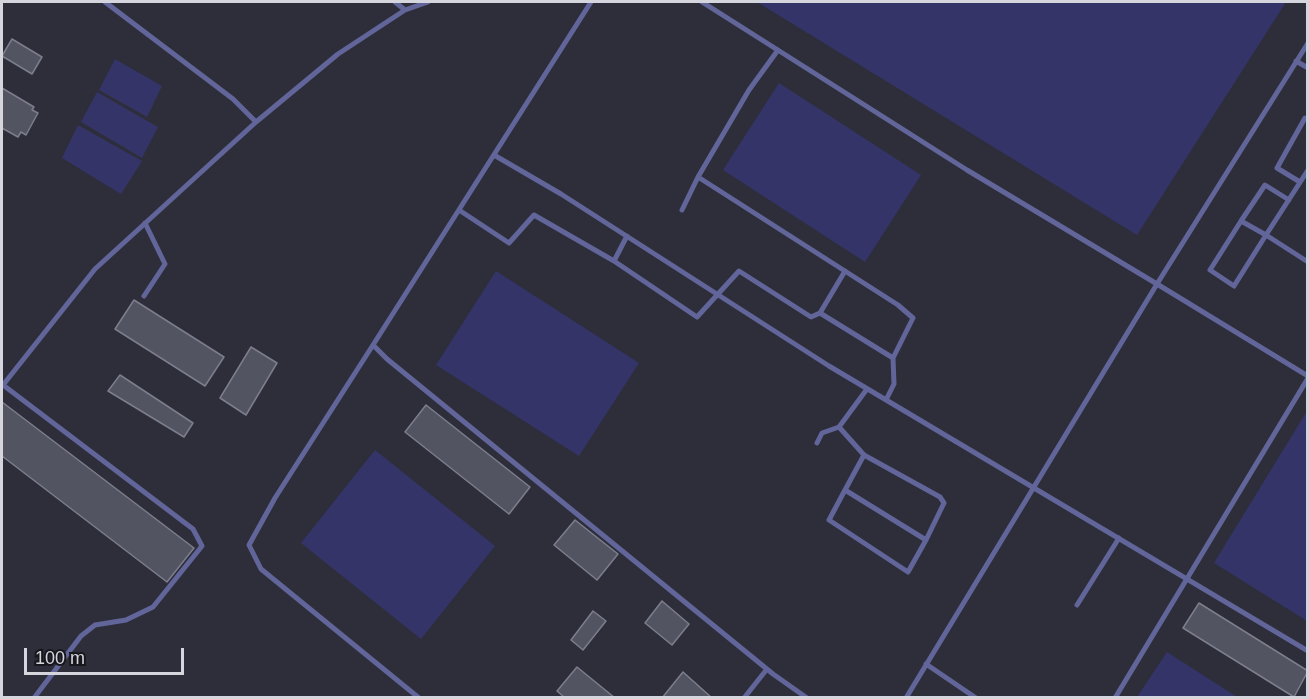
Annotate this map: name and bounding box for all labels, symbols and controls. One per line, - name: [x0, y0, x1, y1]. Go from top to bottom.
- scale bar: [27, 636, 188, 674]
- text: 100 m: [35, 648, 85, 668]

